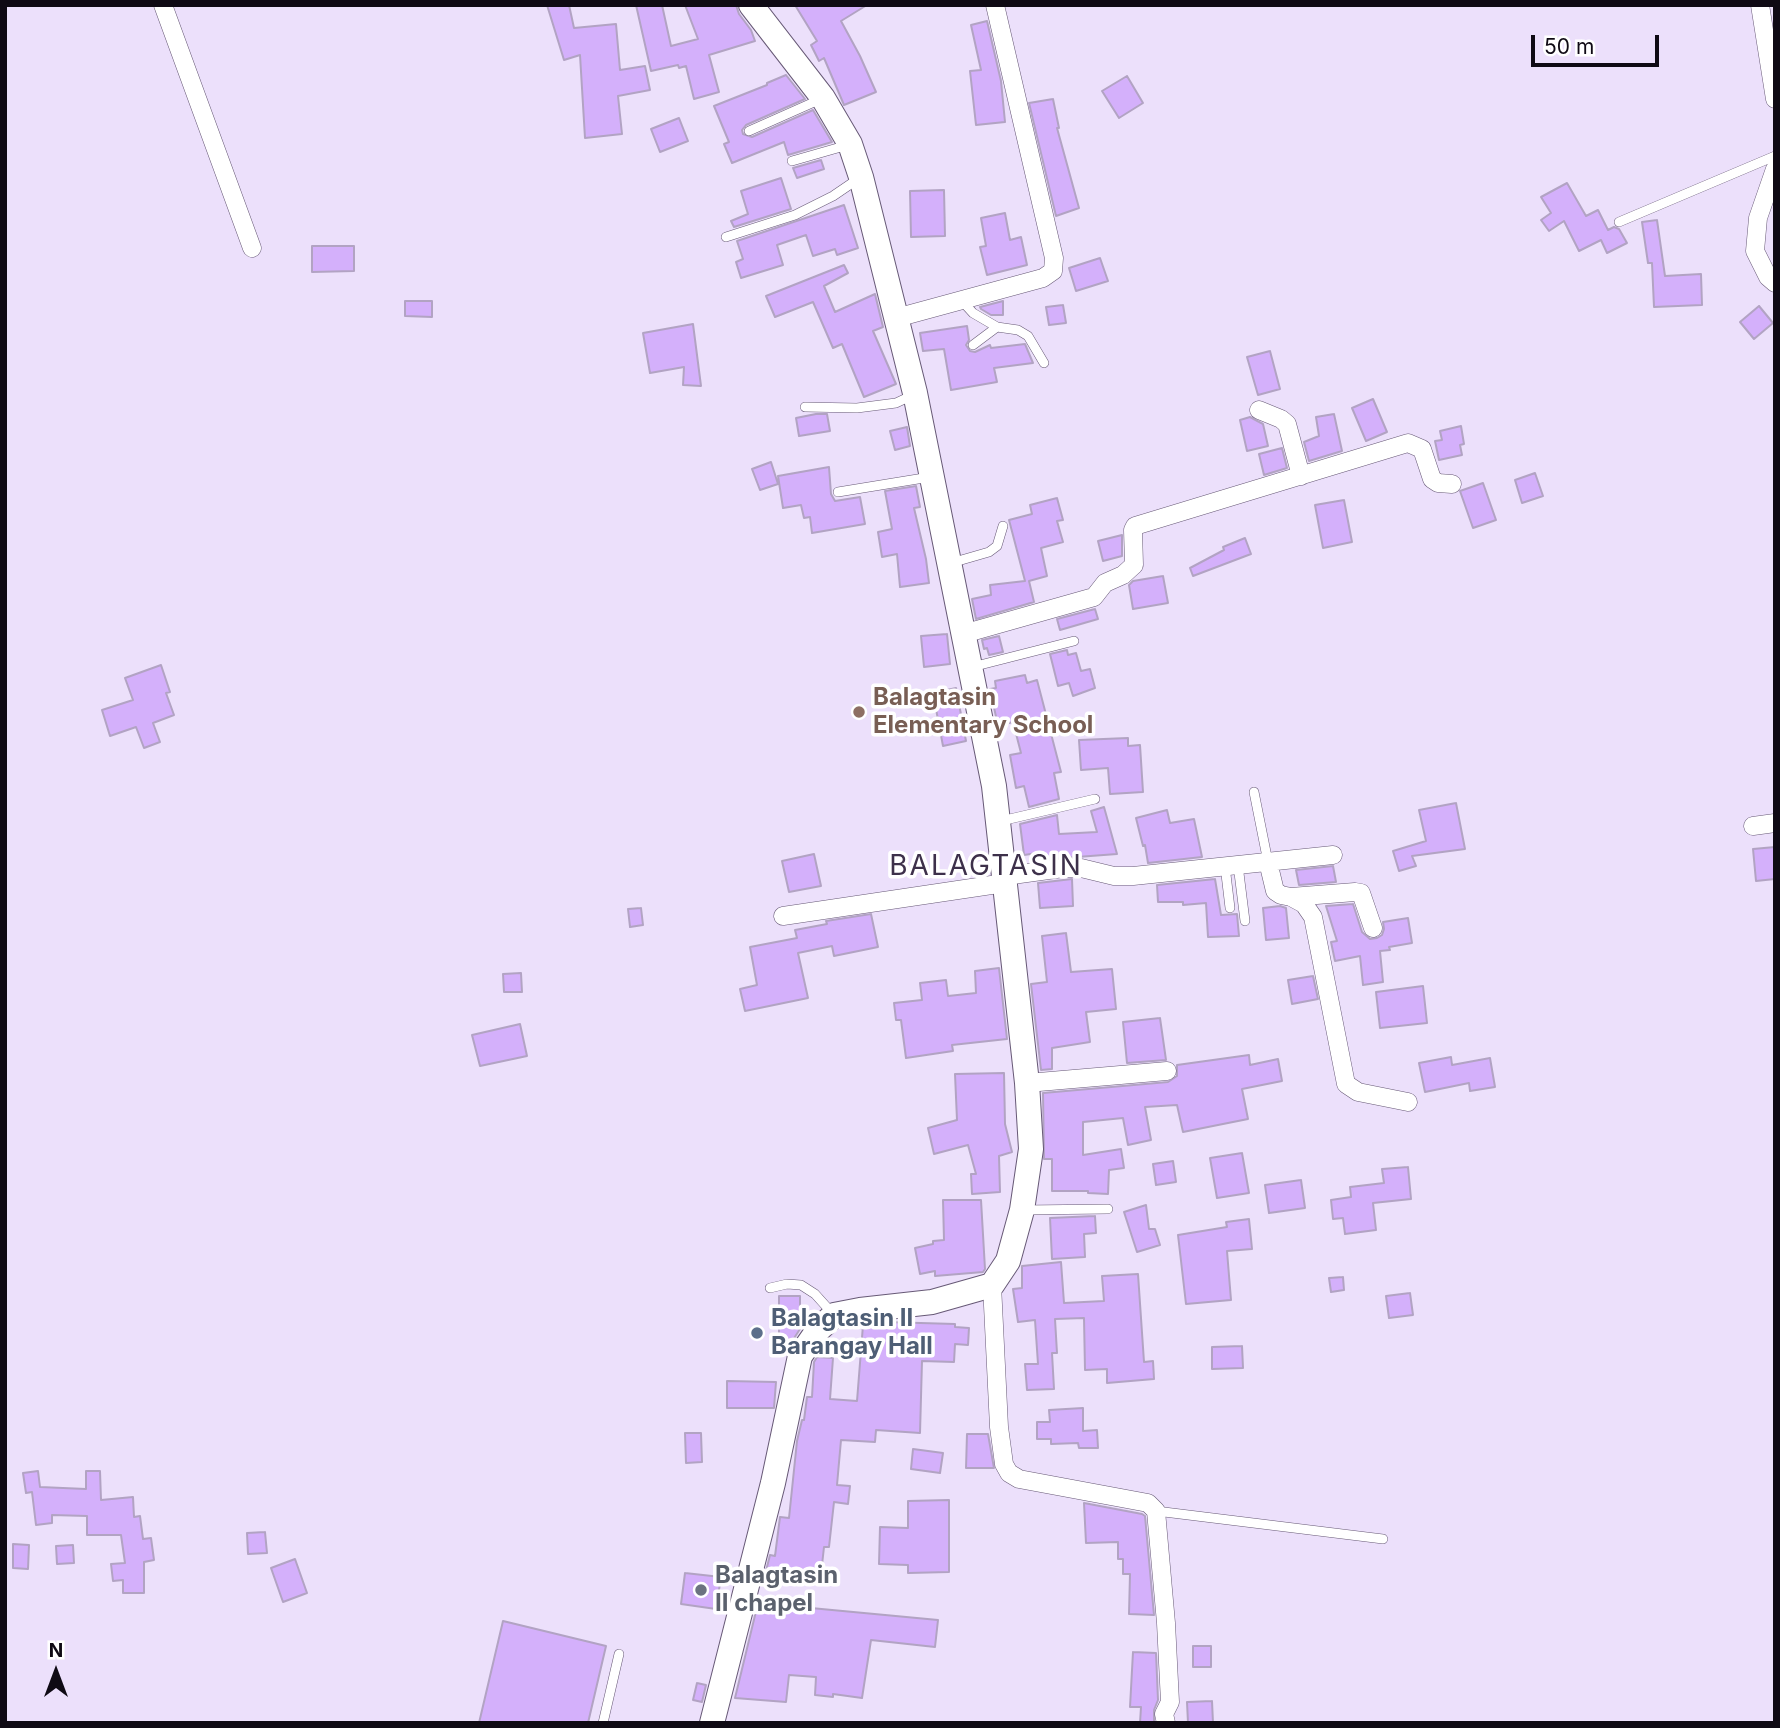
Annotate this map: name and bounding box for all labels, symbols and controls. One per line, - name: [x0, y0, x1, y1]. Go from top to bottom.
- scale bar: [1535, 21, 1663, 65]
- text: 50 m: [1544, 34, 1594, 59]
- place label: Balagtasin Elementary School: [873, 684, 1093, 740]
- marker: Balagtasin Elementary School: [851, 704, 867, 720]
- district label: BALAGTASIN: [891, 850, 1081, 884]
- place label: Balagtasin II Barangay Hall: [771, 1305, 933, 1361]
- marker: Balagtasin II Barangay Hall: [749, 1325, 765, 1341]
- place label: Balagtasin II chapel: [715, 1562, 838, 1618]
- marker: Balagtasin II chapel: [693, 1582, 709, 1598]
- north arrow: [21, 1637, 91, 1707]
- text: N: [49, 1639, 63, 1662]

